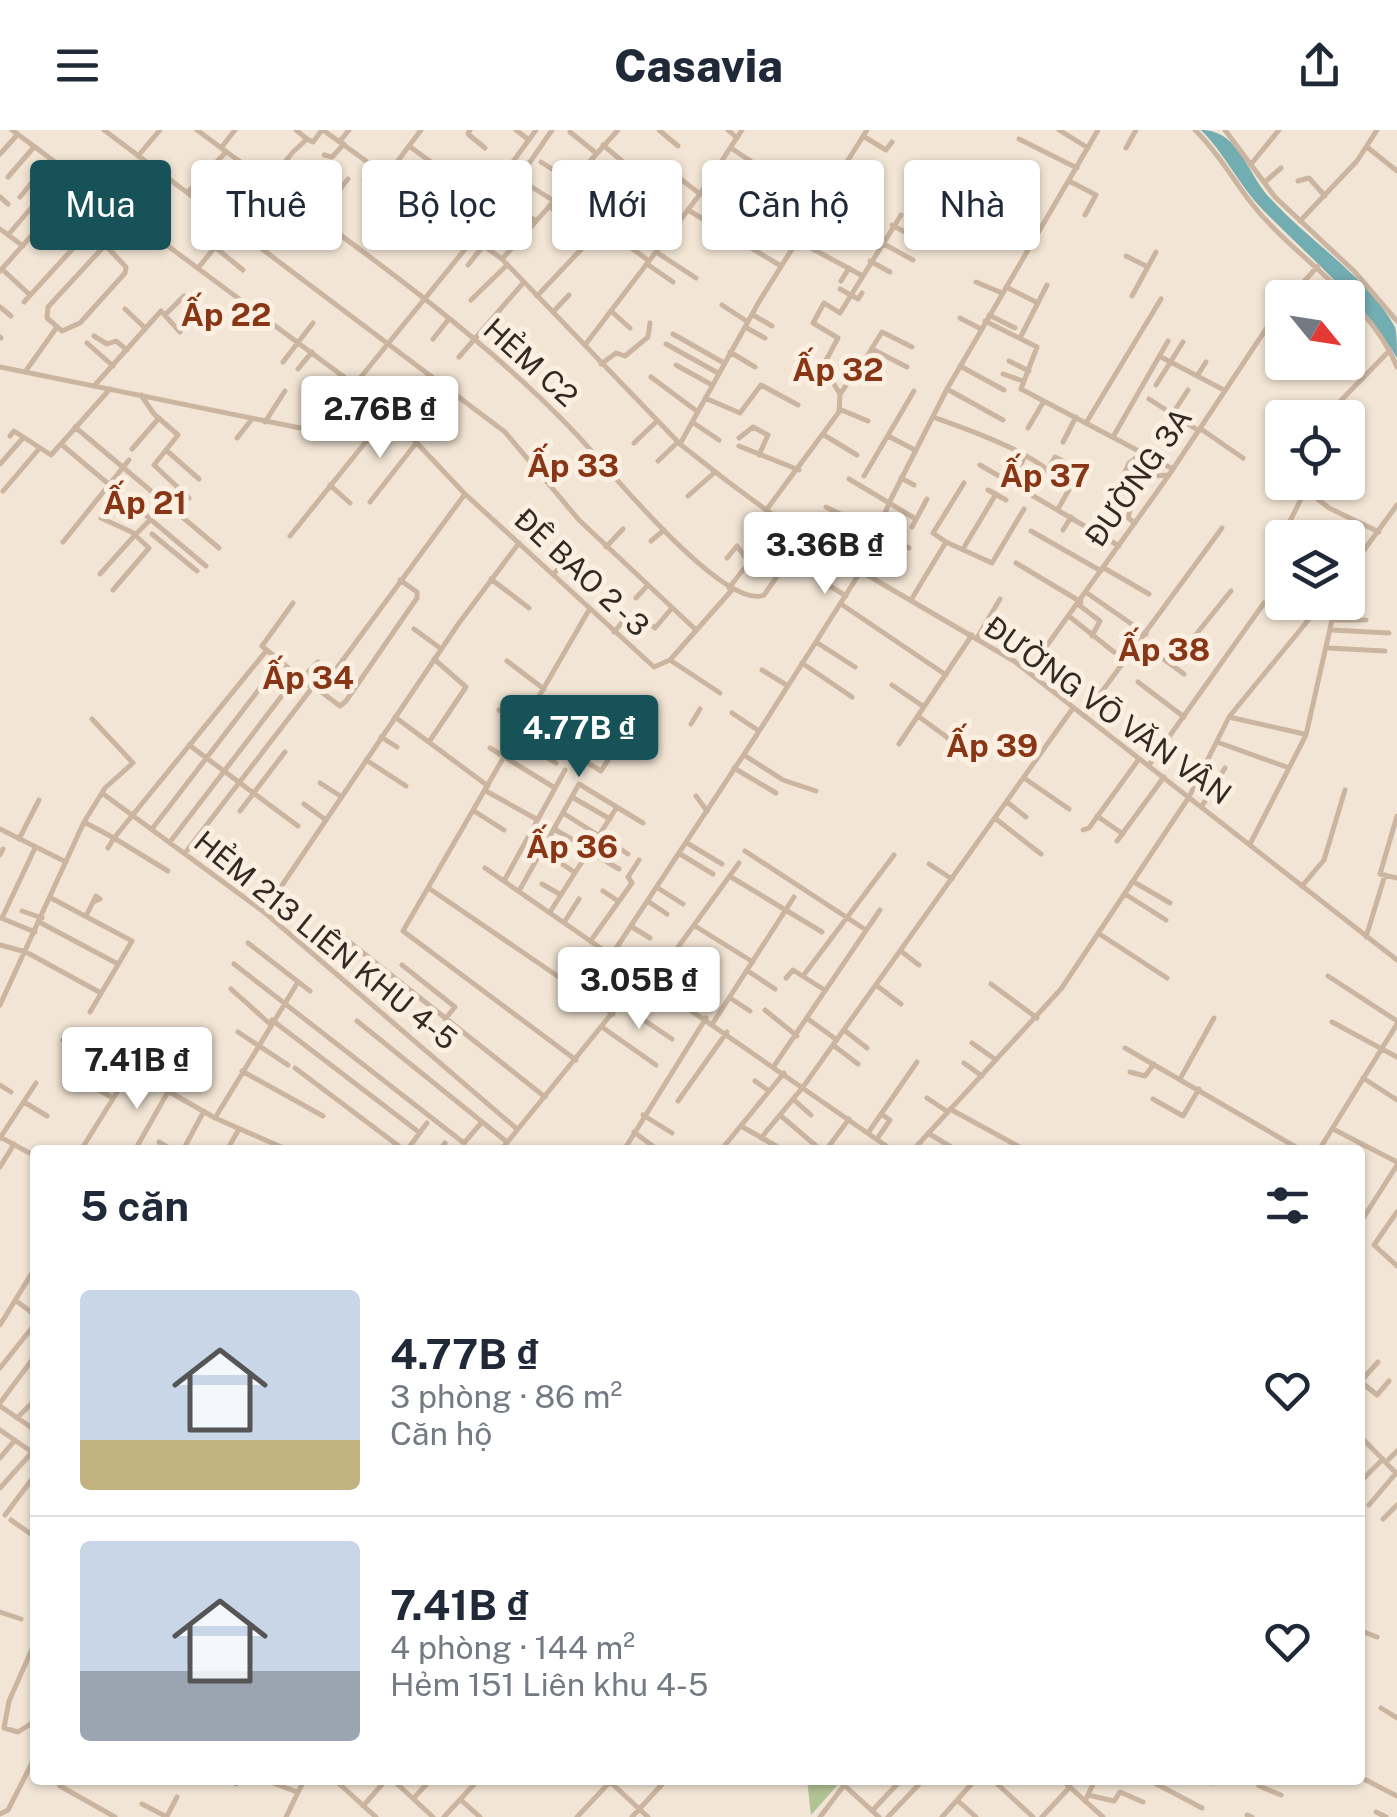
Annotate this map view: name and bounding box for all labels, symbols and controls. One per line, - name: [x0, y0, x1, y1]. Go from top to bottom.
- icon: menu: [50, 38, 105, 93]
- icon: share: [1292, 38, 1347, 93]
- text: Casavia: [614, 39, 783, 92]
- chip: Mua: [30, 160, 171, 250]
- chip: Thuê: [191, 160, 342, 250]
- chip: Bộ lọc: [362, 160, 532, 250]
- chip: Mới: [552, 160, 682, 250]
- chip: Căn hộ: [702, 160, 884, 250]
- chip: Nhà: [904, 160, 1040, 250]
- north arrow: [1265, 280, 1365, 380]
- map controls: [1265, 280, 1365, 620]
- district label: Ấp 22: [181, 292, 271, 333]
- street label: HẺM C2: [477, 310, 586, 414]
- district label: Ấp 32: [792, 347, 884, 388]
- pin: 2.76B ₫: [288, 376, 472, 461]
- text: 2.76B ₫: [323, 390, 437, 427]
- button: locate: [1265, 400, 1365, 500]
- street label: ĐƯỜNG 3A: [1077, 401, 1199, 553]
- district label: Ấp 33: [527, 443, 619, 484]
- district label: Ấp 37: [1000, 453, 1090, 494]
- district label: Ấp 21: [103, 480, 187, 521]
- street label: ĐÊ BAO 2 - 3: [507, 501, 657, 643]
- pin: 3.36B ₫: [733, 512, 917, 597]
- button: layers: [1265, 520, 1365, 620]
- text: 3.36B ₫: [766, 526, 884, 563]
- street label: ĐƯỜNG VÕ VĂN VÂN: [977, 608, 1239, 812]
- district label: Ấp 38: [1118, 627, 1210, 668]
- district label: Ấp 34: [262, 655, 354, 696]
- pin: 4.77B ₫: [487, 695, 671, 780]
- text: 4.77B ₫: [522, 709, 636, 746]
- district label: Ấp 39: [946, 723, 1038, 764]
- street label: HẺM 213 LIÊN KHU 4-5: [187, 822, 465, 1057]
- district label: Ấp 36: [526, 824, 618, 865]
- pin: 3.05B ₫: [547, 947, 731, 1032]
- text: 3.05B ₫: [580, 961, 698, 998]
- pin: 7.41B ₫: [45, 1027, 229, 1112]
- text: 7.41B ₫: [84, 1041, 190, 1078]
- icon: filters: [1260, 1178, 1315, 1233]
- text: 5 căn: [80, 1181, 189, 1230]
- text: 4.77B ₫: [390, 1329, 539, 1378]
- icon: home: [160, 1330, 280, 1450]
- icon: heart: [1260, 1363, 1315, 1418]
- text: 3 phòng · 86 m²: [390, 1378, 622, 1415]
- text: Căn hộ: [390, 1415, 492, 1452]
- text: 7.41B ₫: [390, 1580, 529, 1629]
- icon: home: [160, 1581, 280, 1701]
- icon: heart: [1260, 1614, 1315, 1669]
- text: 4 phòng · 144 m²: [390, 1629, 635, 1666]
- text: Hẻm 151 Liên khu 4-5: [390, 1666, 708, 1703]

